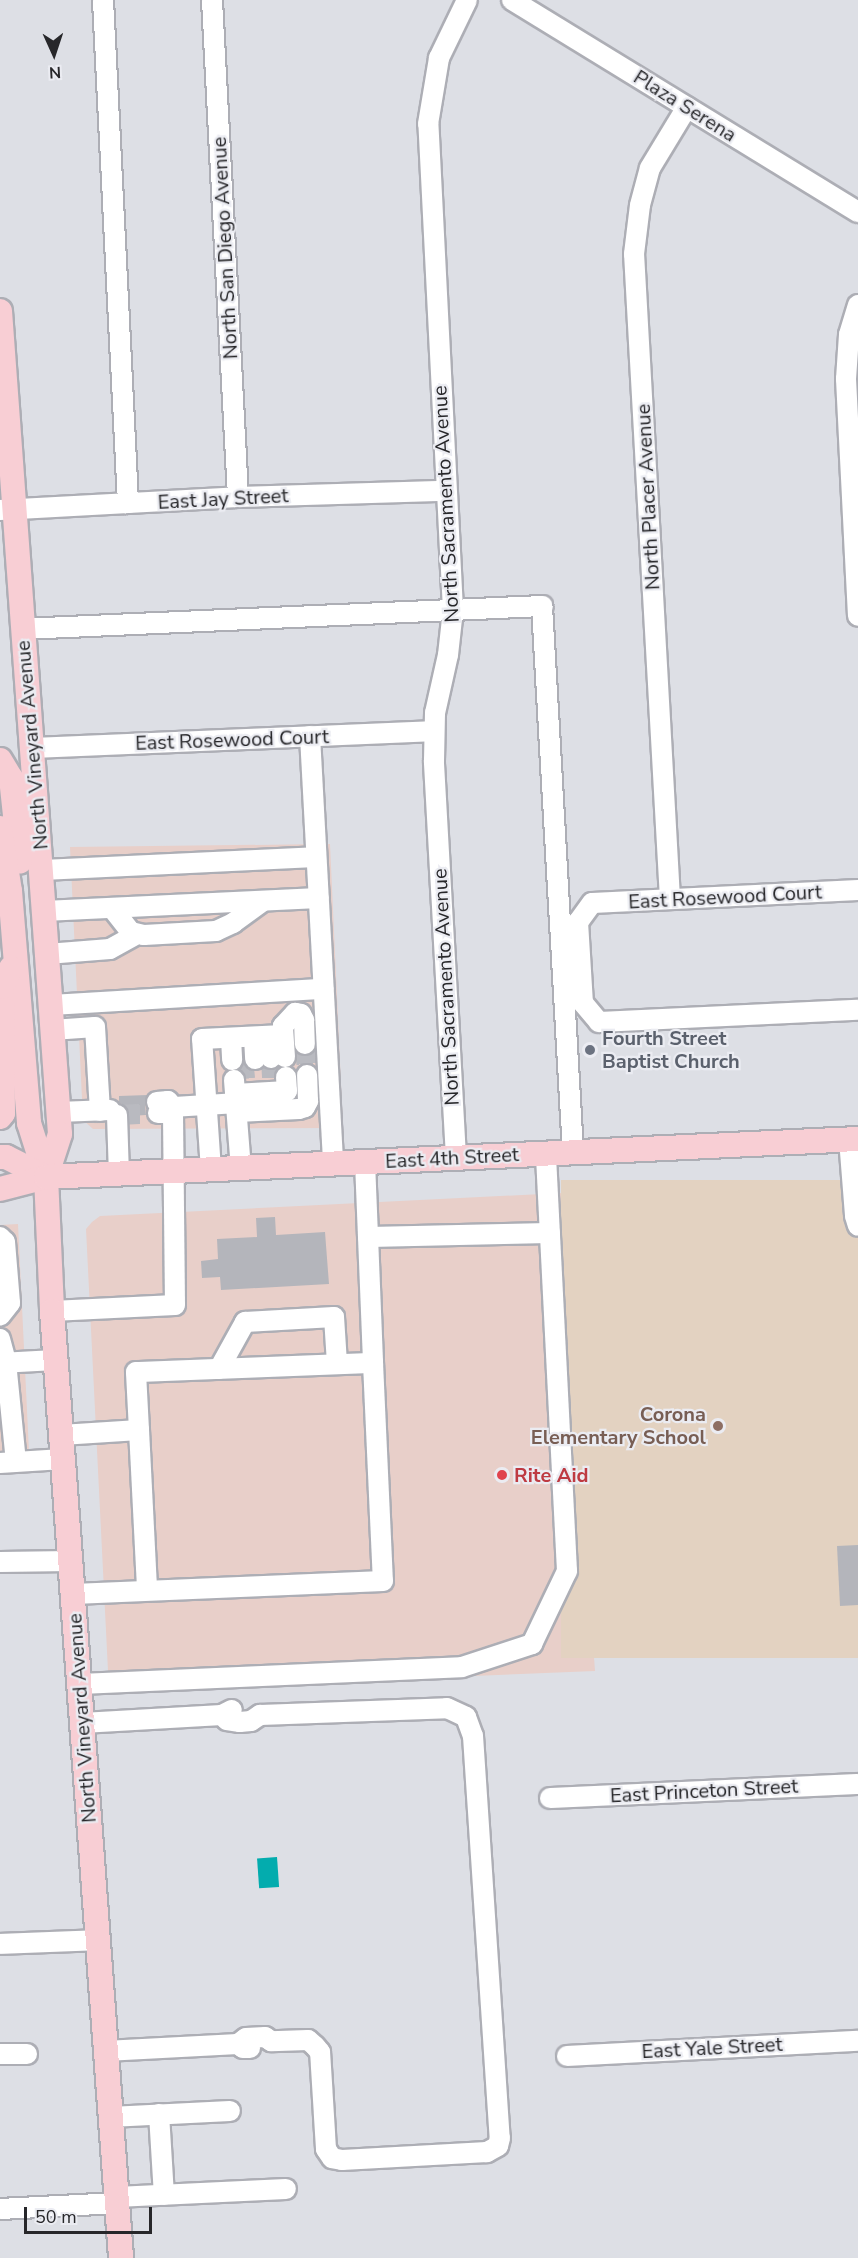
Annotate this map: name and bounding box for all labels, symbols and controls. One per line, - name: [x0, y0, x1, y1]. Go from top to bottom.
- north arrow: [24, 24, 84, 84]
- text: N: [48, 61, 61, 83]
- street label: Plaza Serena: [629, 65, 741, 147]
- street label: North San Diego Avenue: [207, 136, 243, 360]
- street label: North Sacramento Avenue: [428, 385, 464, 623]
- street label: North Placer Avenue: [631, 403, 665, 591]
- street label: East Jay Street: [157, 484, 289, 514]
- street label: North Vineyard Avenue: [11, 639, 53, 851]
- street label: East Rosewood Court: [135, 725, 329, 755]
- street label: North Sacramento Avenue: [428, 868, 464, 1106]
- street label: East Rosewood Court: [628, 880, 822, 914]
- place label: Fourth Street Baptist Church: [602, 1026, 740, 1073]
- marker: Fourth Street Baptist Church: [583, 1043, 597, 1057]
- street label: East 4th Street: [385, 1143, 519, 1173]
- place label: Corona Elementary School: [531, 1402, 706, 1449]
- marker: Corona Elementary School: [711, 1419, 725, 1433]
- place label: Rite Aid: [514, 1463, 589, 1487]
- marker: Rite Aid: [495, 1468, 509, 1482]
- street label: North Vineyard Avenue: [63, 1612, 101, 1824]
- street label: East Princeton Street: [609, 1774, 799, 1808]
- street label: East Yale Street: [641, 2032, 783, 2064]
- scale bar: [27, 2195, 154, 2233]
- text: 50 m: [35, 2205, 77, 2229]

